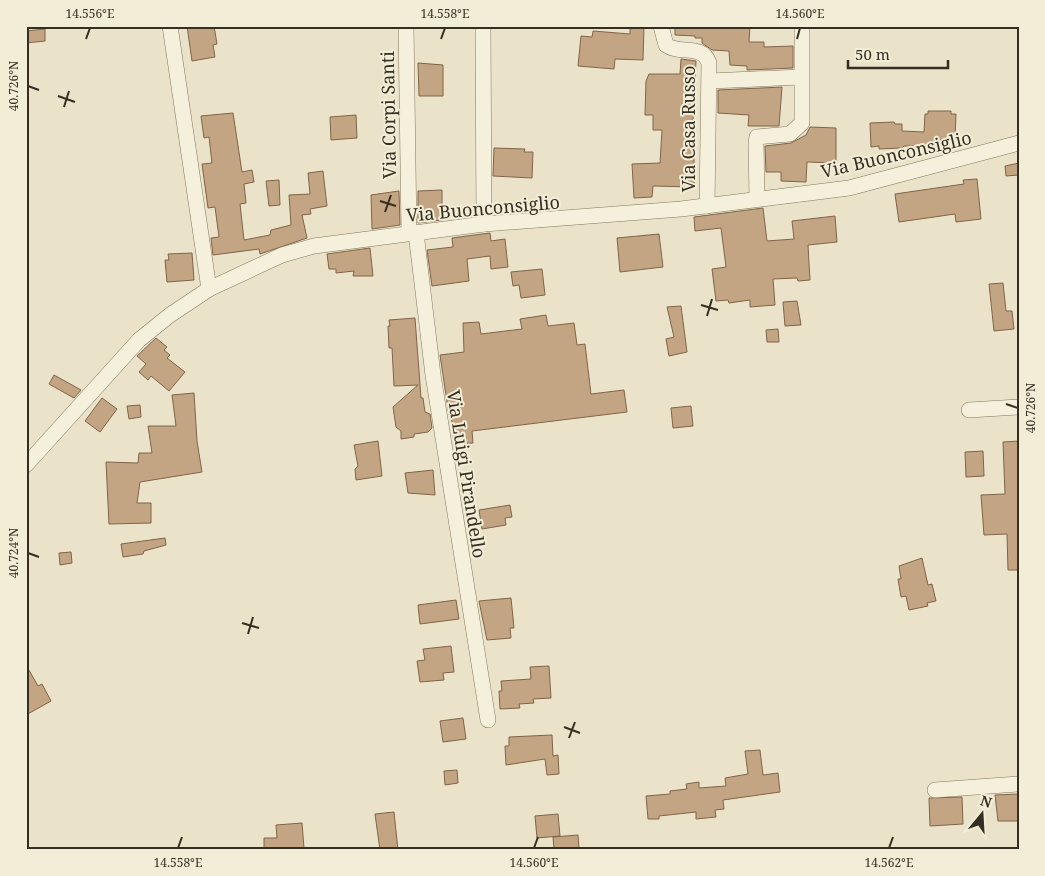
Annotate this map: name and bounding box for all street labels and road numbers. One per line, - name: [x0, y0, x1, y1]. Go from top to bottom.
- street label: Via Corpi Santi: [375, 51, 401, 179]
- street label: Via Casa Russo: [676, 66, 700, 192]
- street label: Via Buonconsiglio: [818, 125, 974, 183]
- street label: Via Buonconsiglio: [405, 189, 561, 227]
- street label: Via Luigi Pirandello: [442, 388, 492, 560]

